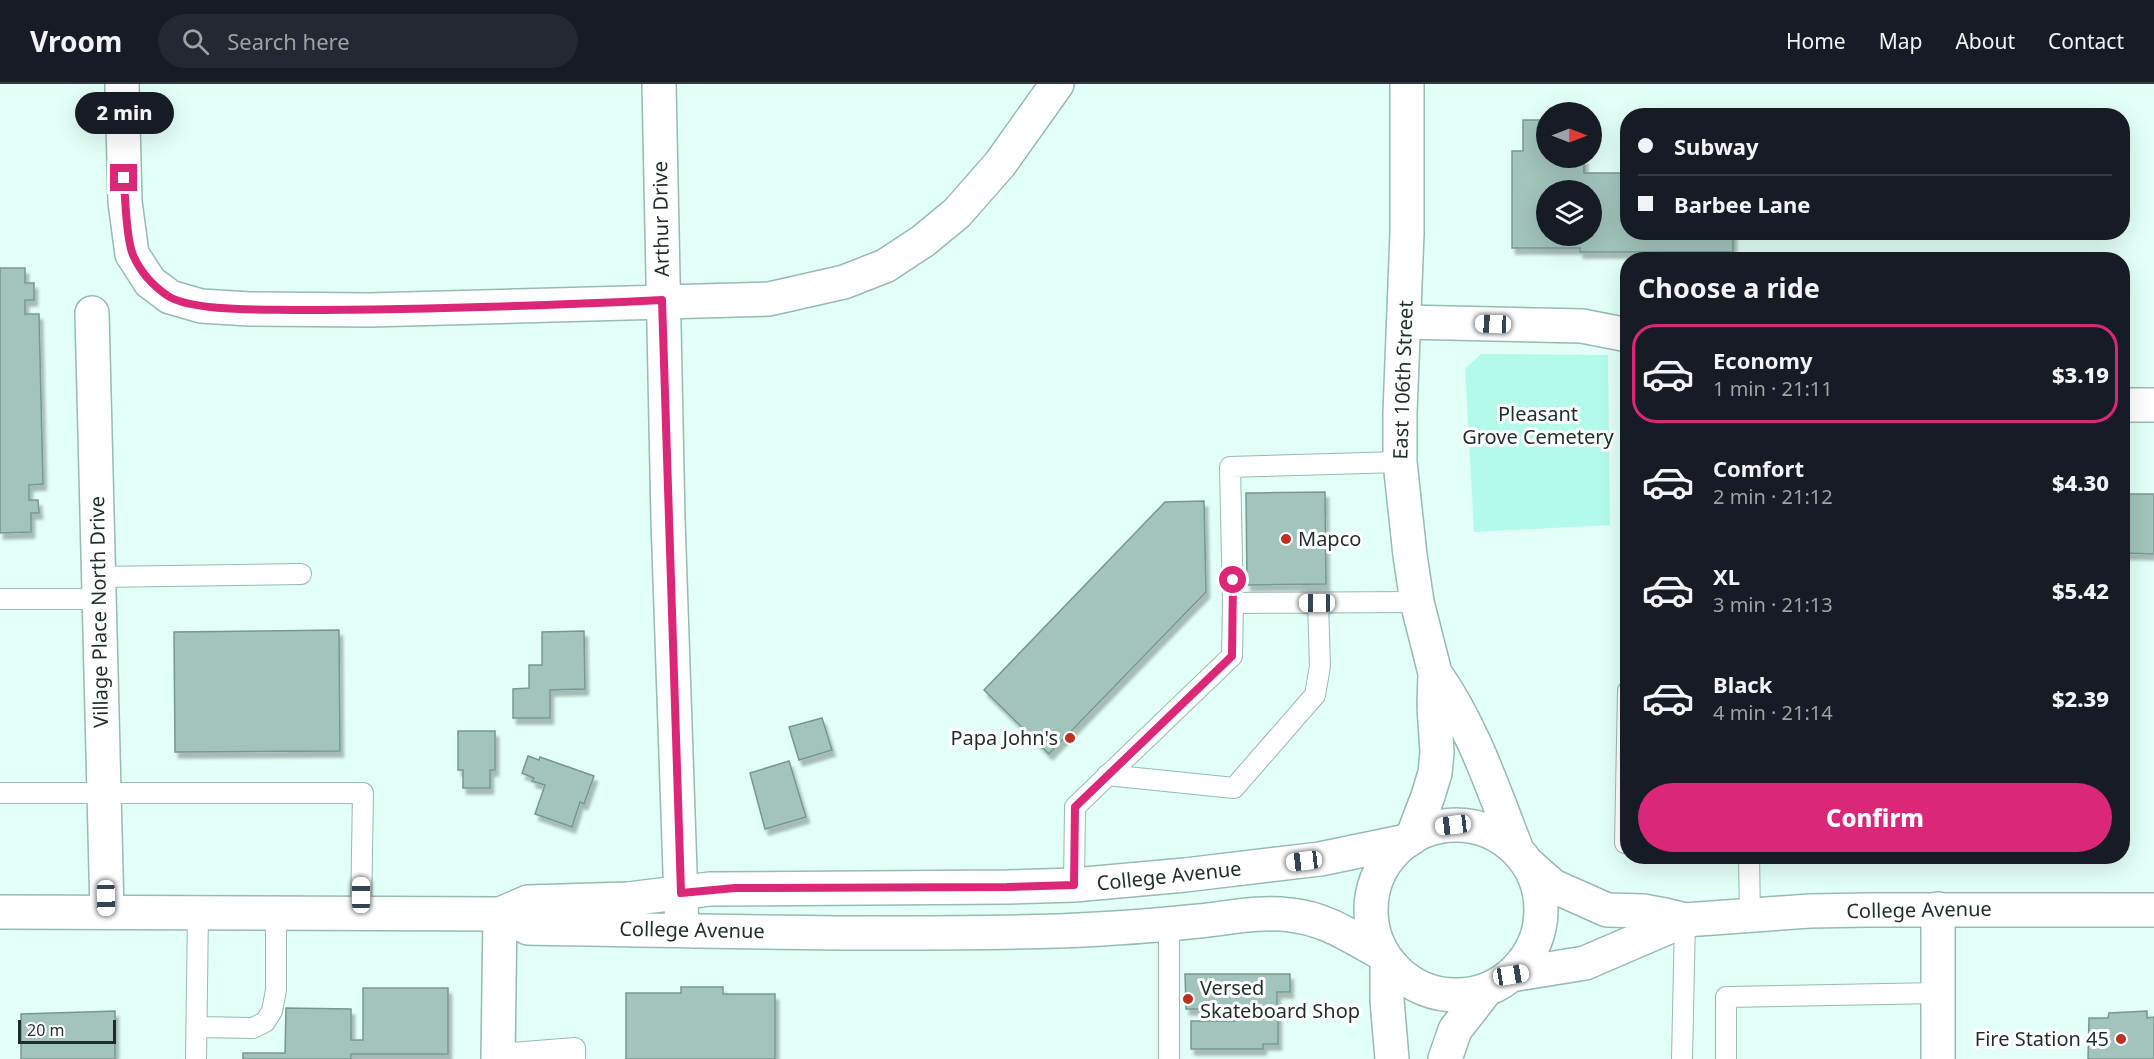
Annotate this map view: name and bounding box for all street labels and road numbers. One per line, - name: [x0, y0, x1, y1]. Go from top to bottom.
- street label: Arthur Drive: [646, 161, 675, 277]
- street label: East 106th Street: [1386, 300, 1419, 460]
- street label: Village Place North Drive: [83, 496, 114, 728]
- street label: College Avenue: [1095, 854, 1243, 897]
- street label: College Avenue: [1846, 895, 1992, 924]
- street label: College Avenue: [619, 915, 765, 944]

